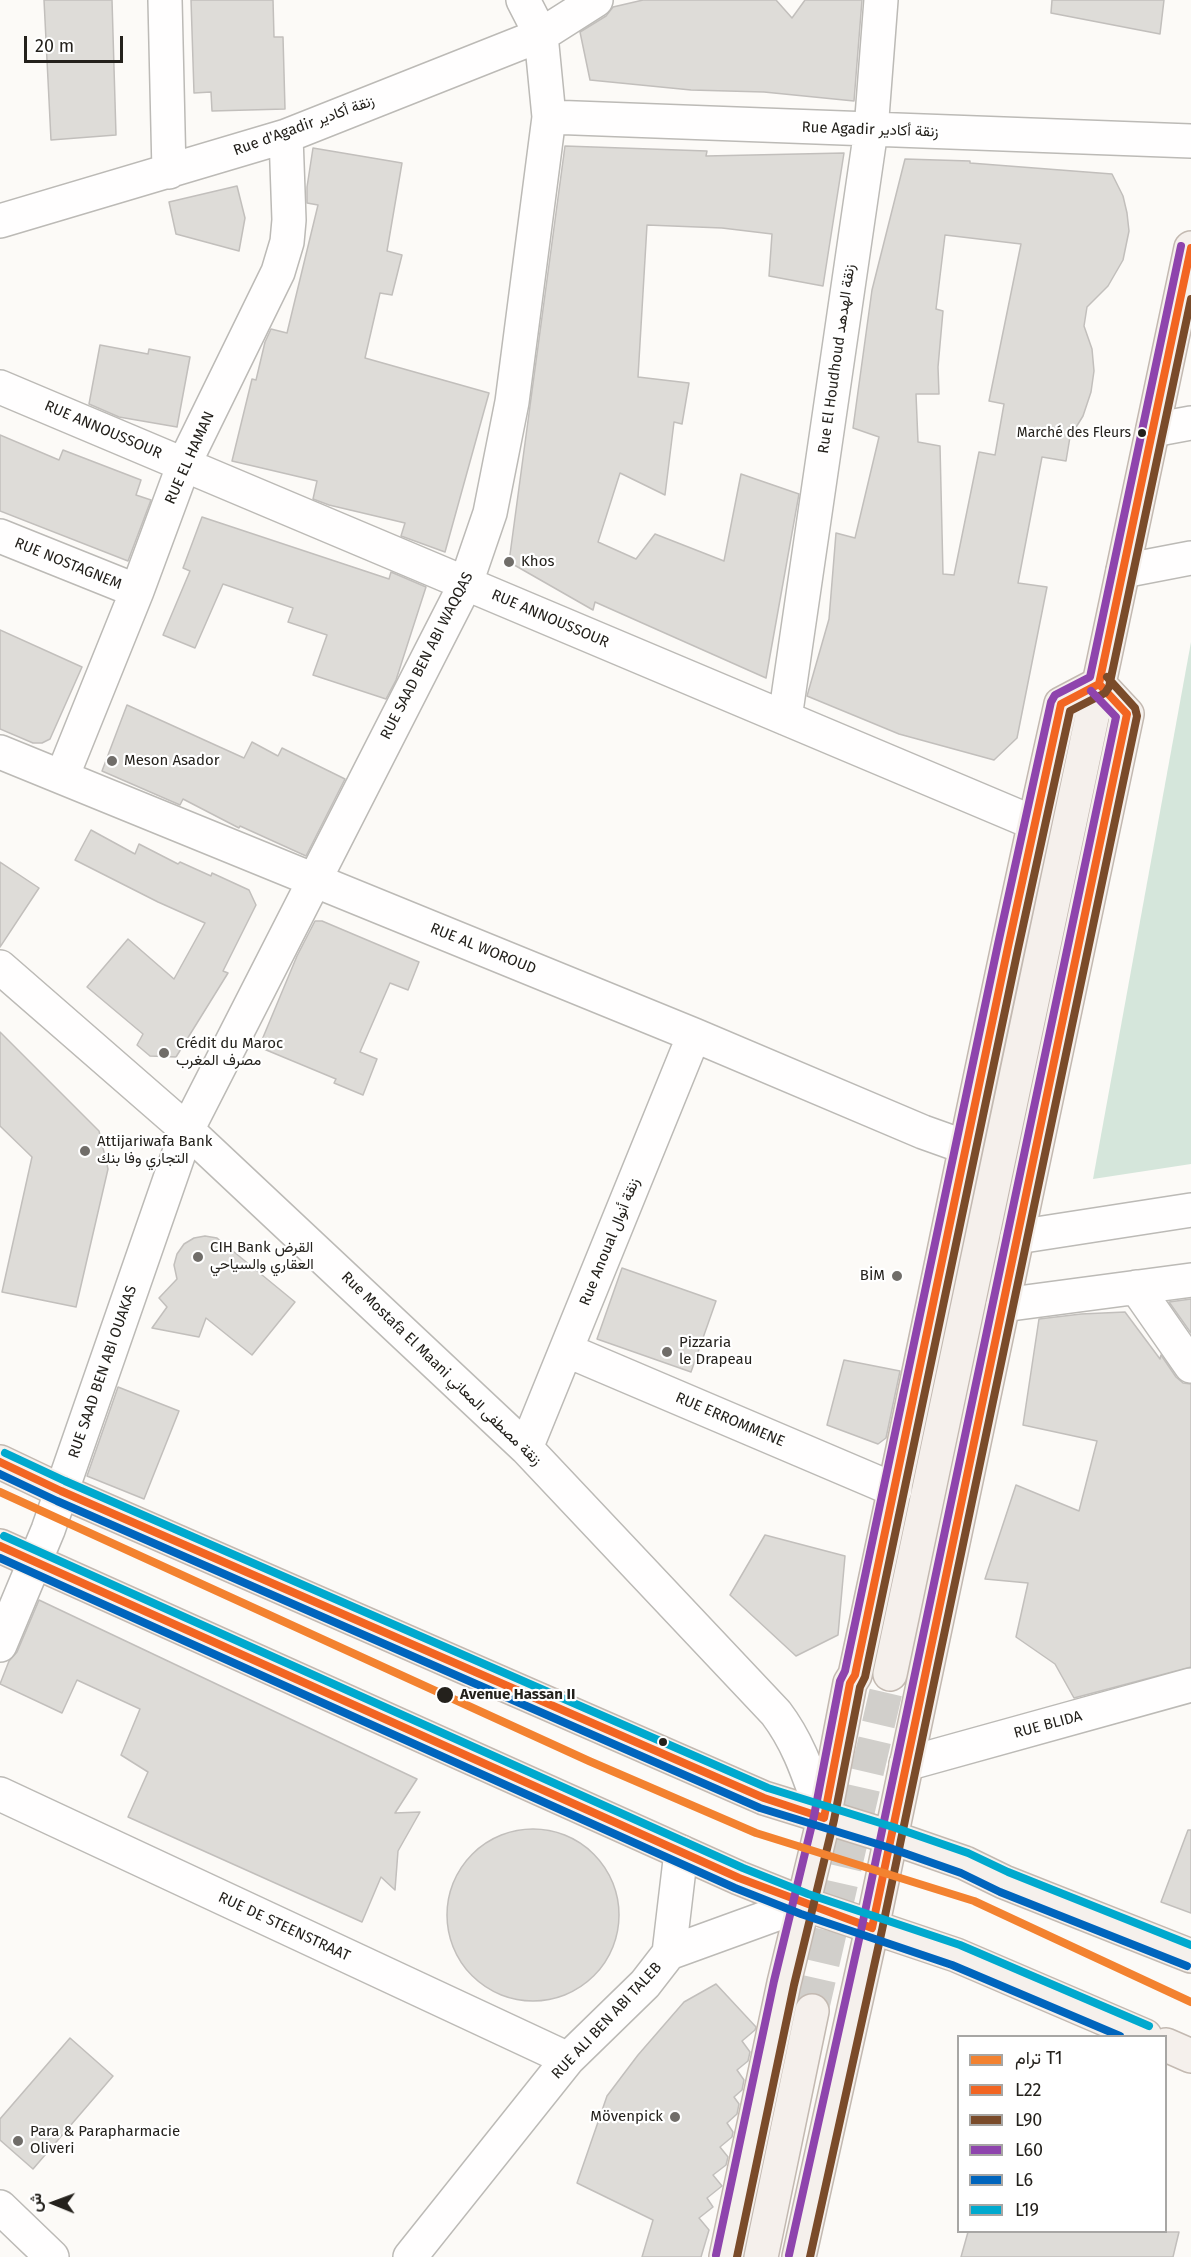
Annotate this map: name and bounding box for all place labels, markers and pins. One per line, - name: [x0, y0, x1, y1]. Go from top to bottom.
- place label: Marché des Fleurs: [1017, 425, 1131, 441]
- marker: Marché des Fleurs: [1136, 427, 1148, 439]
- place label: Khos: [521, 553, 554, 571]
- marker: Khos: [502, 555, 516, 569]
- place label: Meson Asador: [124, 752, 220, 770]
- marker: Meson Asador: [105, 754, 119, 768]
- place label: Crédit du Maroc مصرف المغرب: [176, 1035, 283, 1070]
- marker: Crédit du Maroc مصرف المغرب: [157, 1046, 171, 1060]
- place label: Attijariwafa Bank التجاري وفا بنك: [97, 1133, 212, 1168]
- marker: Attijariwafa Bank التجاري وفا بنك: [78, 1144, 92, 1158]
- place label: CIH Bank القرض العقاري والسياحي: [210, 1239, 314, 1274]
- marker: CIH Bank القرض العقاري والسياحي: [191, 1250, 205, 1264]
- place label: BİM: [860, 1267, 885, 1285]
- marker: BİM: [890, 1269, 904, 1283]
- place label: Pizzaria le Drapeau: [679, 1334, 752, 1369]
- marker: Pizzaria le Drapeau: [660, 1345, 674, 1359]
- marker: Avenue Hassan II: [435, 1685, 455, 1705]
- place label: Avenue Hassan II: [460, 1686, 575, 1704]
- unlabelled marker: [657, 1736, 669, 1748]
- place label: Mövenpick: [590, 2108, 663, 2126]
- marker: Mövenpick: [668, 2110, 682, 2124]
- place label: Para & Parapharmacie Oliveri: [30, 2123, 180, 2158]
- marker: Para & Parapharmacie Oliveri: [11, 2134, 25, 2148]

